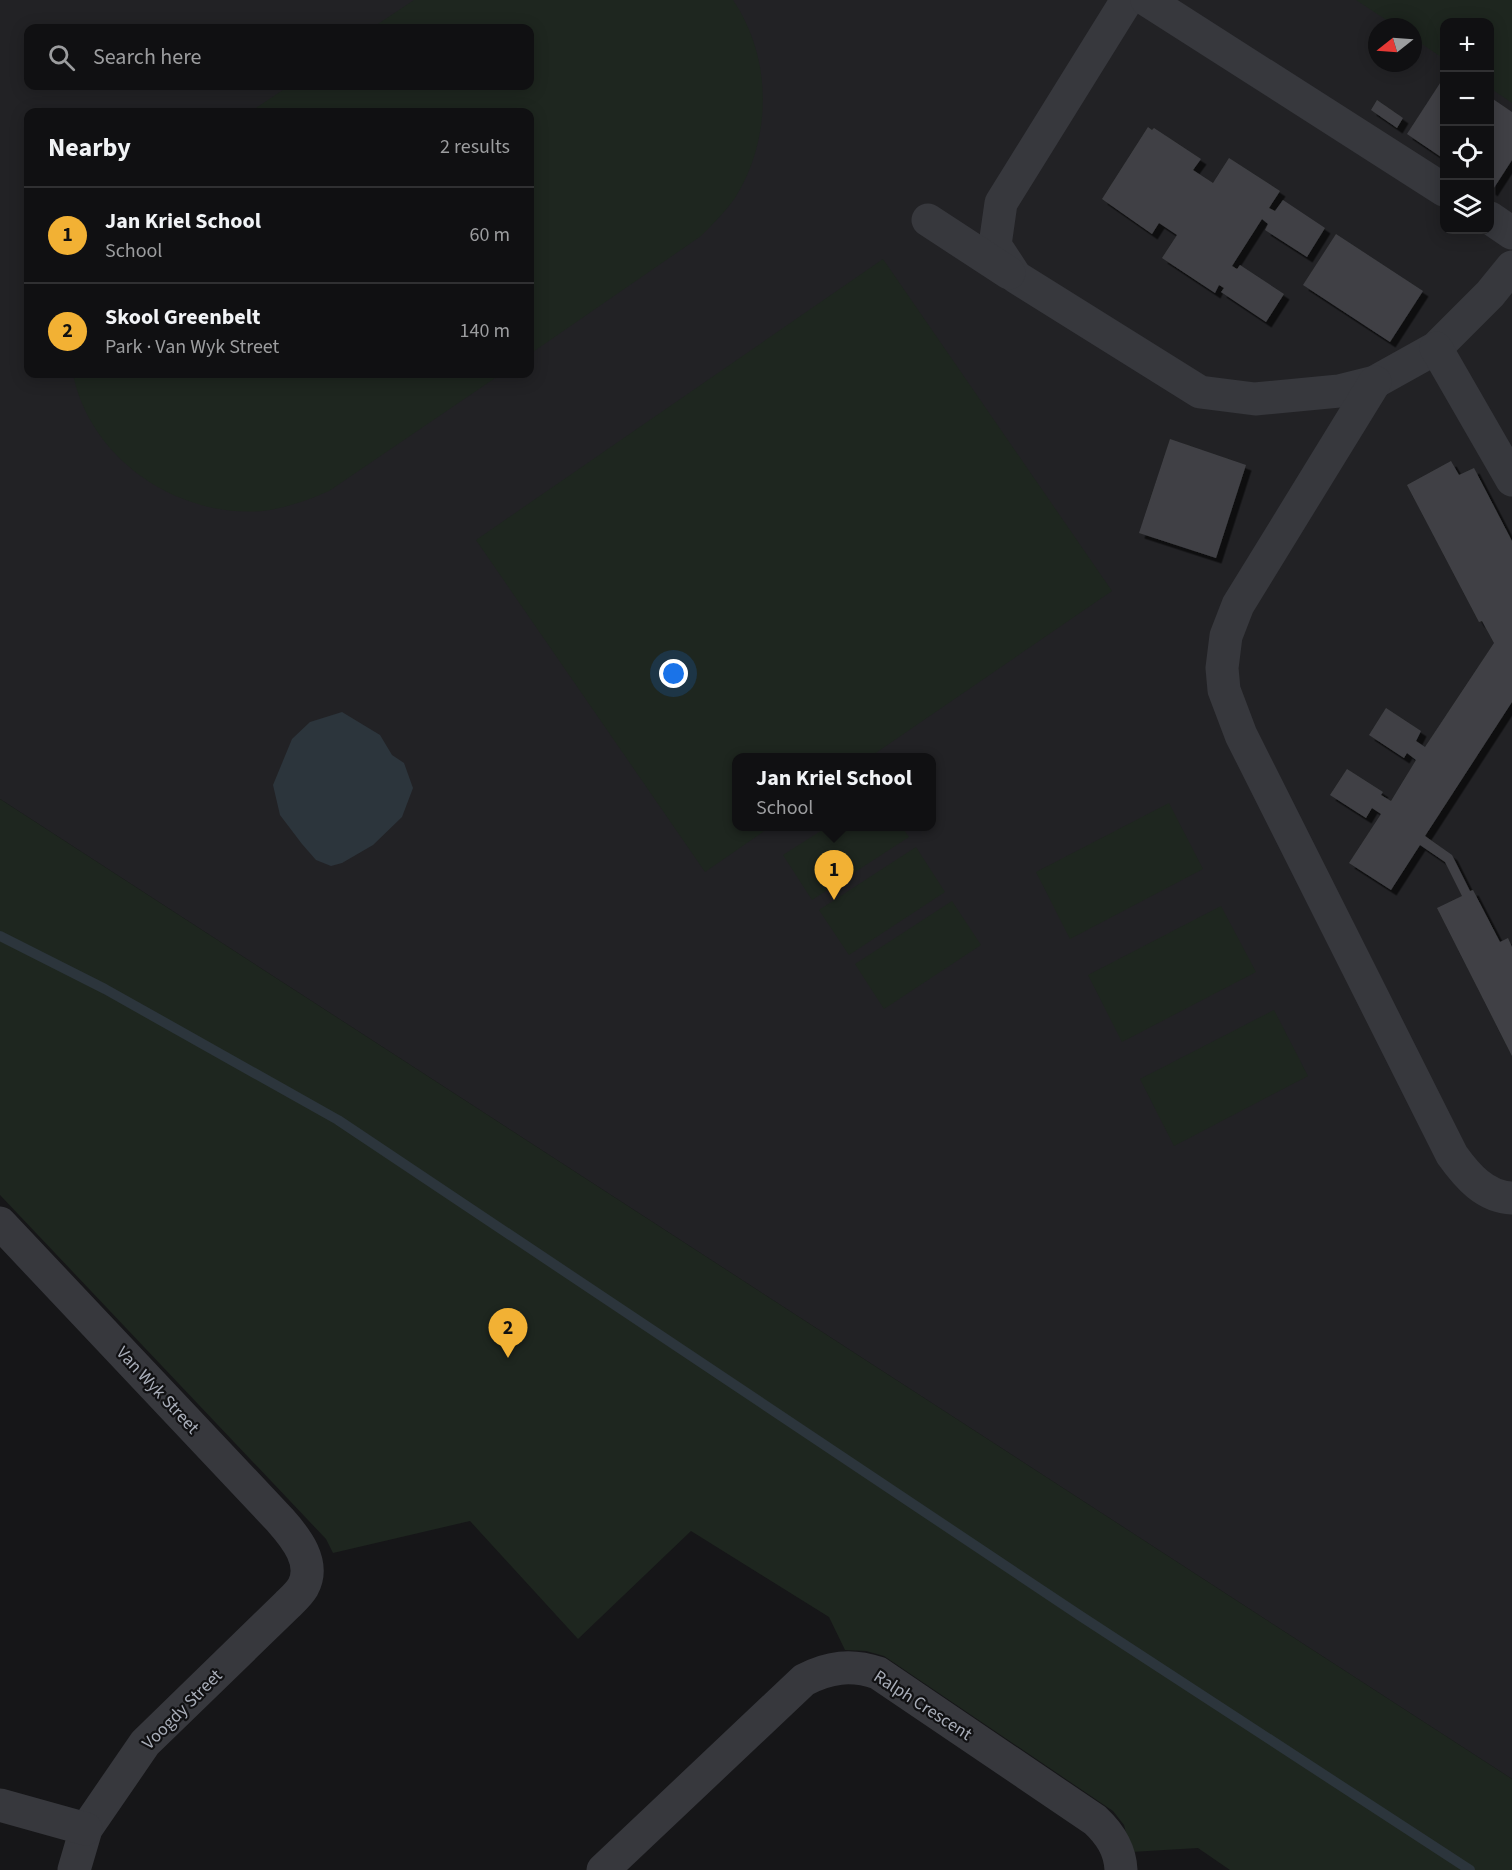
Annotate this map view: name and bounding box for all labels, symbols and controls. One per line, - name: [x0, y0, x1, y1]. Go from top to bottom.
- north arrow: [1368, 18, 1422, 72]
- map controls: [1440, 18, 1494, 234]
- button: +: [1440, 18, 1494, 72]
- search box: [24, 24, 534, 90]
- icon: search: [45, 41, 78, 74]
- text: Search here: [93, 41, 201, 73]
- button: −: [1440, 72, 1494, 126]
- button: locate: [1440, 126, 1494, 180]
- text: Nearby: [48, 129, 131, 166]
- text: 2 results: [440, 133, 510, 161]
- button: layers: [1440, 180, 1494, 234]
- text: Jan Kriel School: [105, 205, 261, 237]
- text: 1: [62, 221, 73, 249]
- text: 60 m: [470, 221, 510, 249]
- text: School: [105, 237, 162, 265]
- text: Skool Greenbelt: [105, 301, 260, 333]
- text: 2: [62, 317, 73, 345]
- text: 140 m: [460, 317, 510, 345]
- text: Park · Van Wyk Street: [105, 333, 279, 361]
- your location: [659, 659, 688, 688]
- popup: [732, 753, 936, 831]
- text: Jan Kriel School: [756, 762, 912, 794]
- text: School: [756, 794, 813, 822]
- pin: 1: [814, 850, 854, 900]
- pin: 2: [488, 1308, 528, 1358]
- street label: Van Wyk Street: [110, 1341, 205, 1440]
- street label: Voogdy Street: [137, 1664, 228, 1755]
- street label: Ralph Crescent: [869, 1664, 977, 1747]

